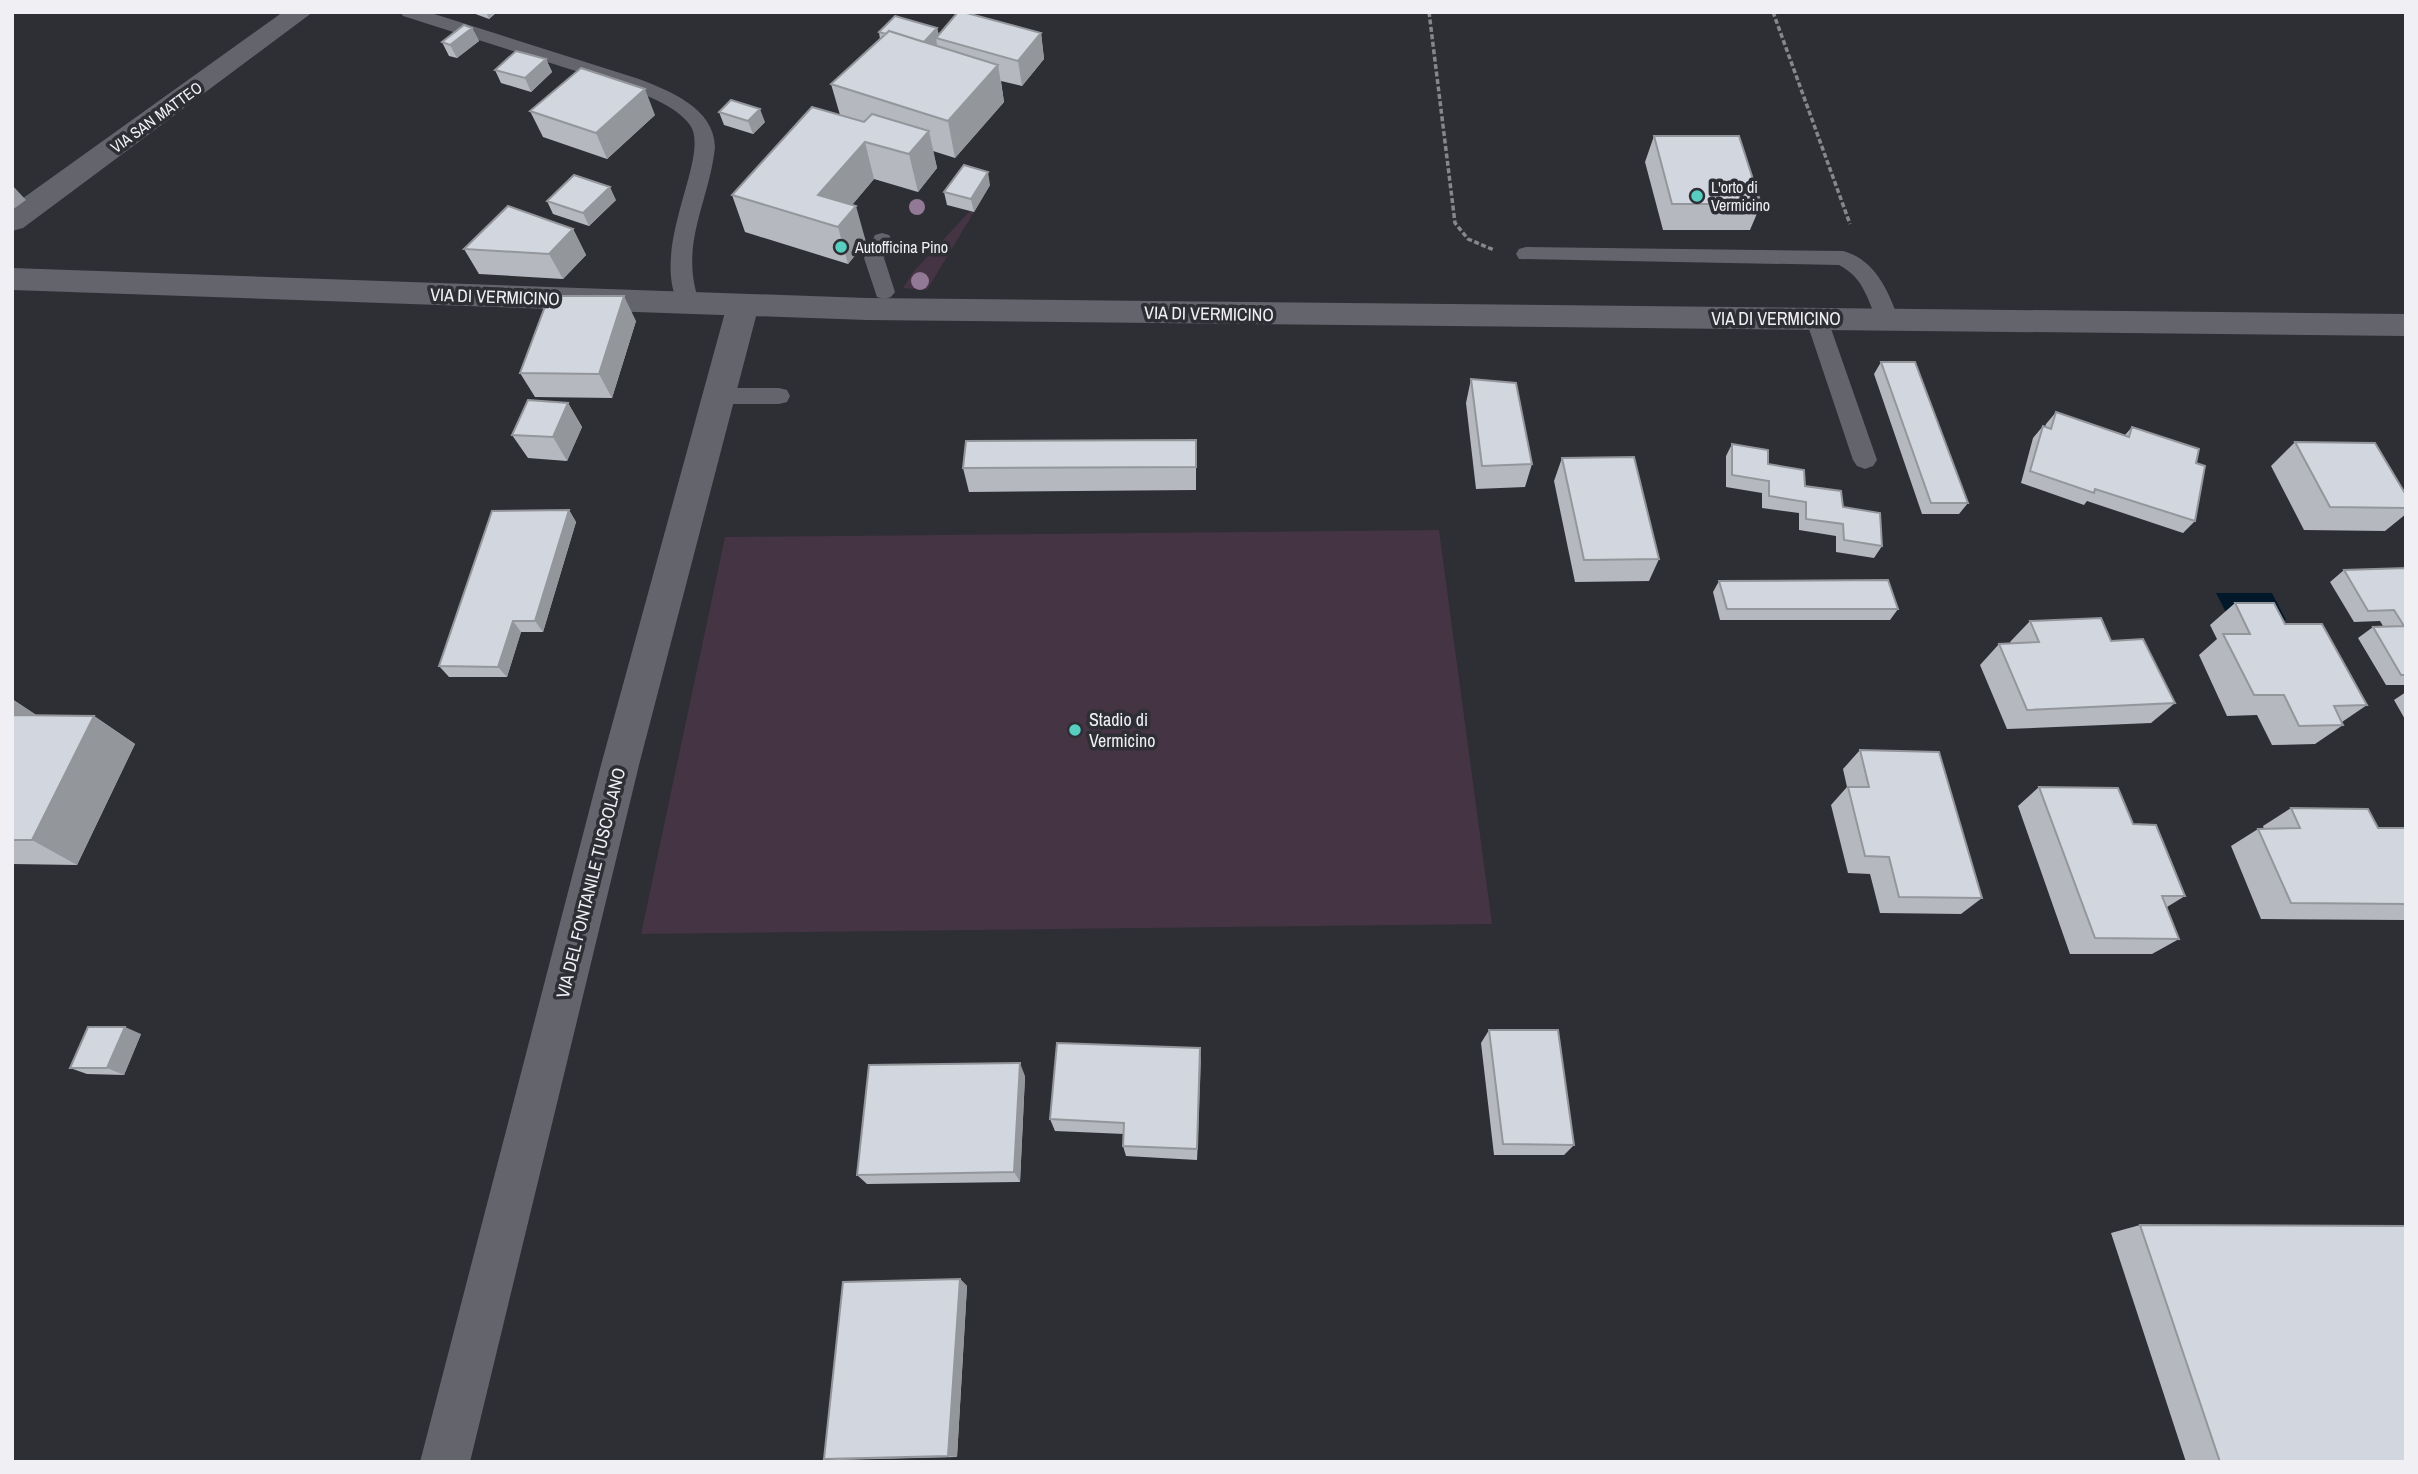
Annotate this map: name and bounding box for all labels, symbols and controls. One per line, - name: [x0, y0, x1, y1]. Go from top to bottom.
- street label: VIA SAN MATTEO: [106, 76, 206, 158]
- place label: L'orto di Vermicino: [1711, 176, 1770, 216]
- marker: L'orto di Vermicino: [1689, 188, 1705, 204]
- place label: Autofficina Pino: [854, 236, 948, 258]
- marker: Autofficina Pino: [833, 239, 849, 255]
- street label: VIA DI VERMICINO: [430, 282, 560, 311]
- street label: VIA DI VERMICINO: [1144, 300, 1274, 327]
- street label: VIA DI VERMICINO: [1711, 306, 1841, 331]
- place label: Stadio di Vermicino: [1089, 707, 1155, 753]
- marker: Stadio di Vermicino: [1067, 722, 1083, 738]
- street label: VIA DEL FONTANILE TUSCOLANO: [550, 765, 631, 1001]

